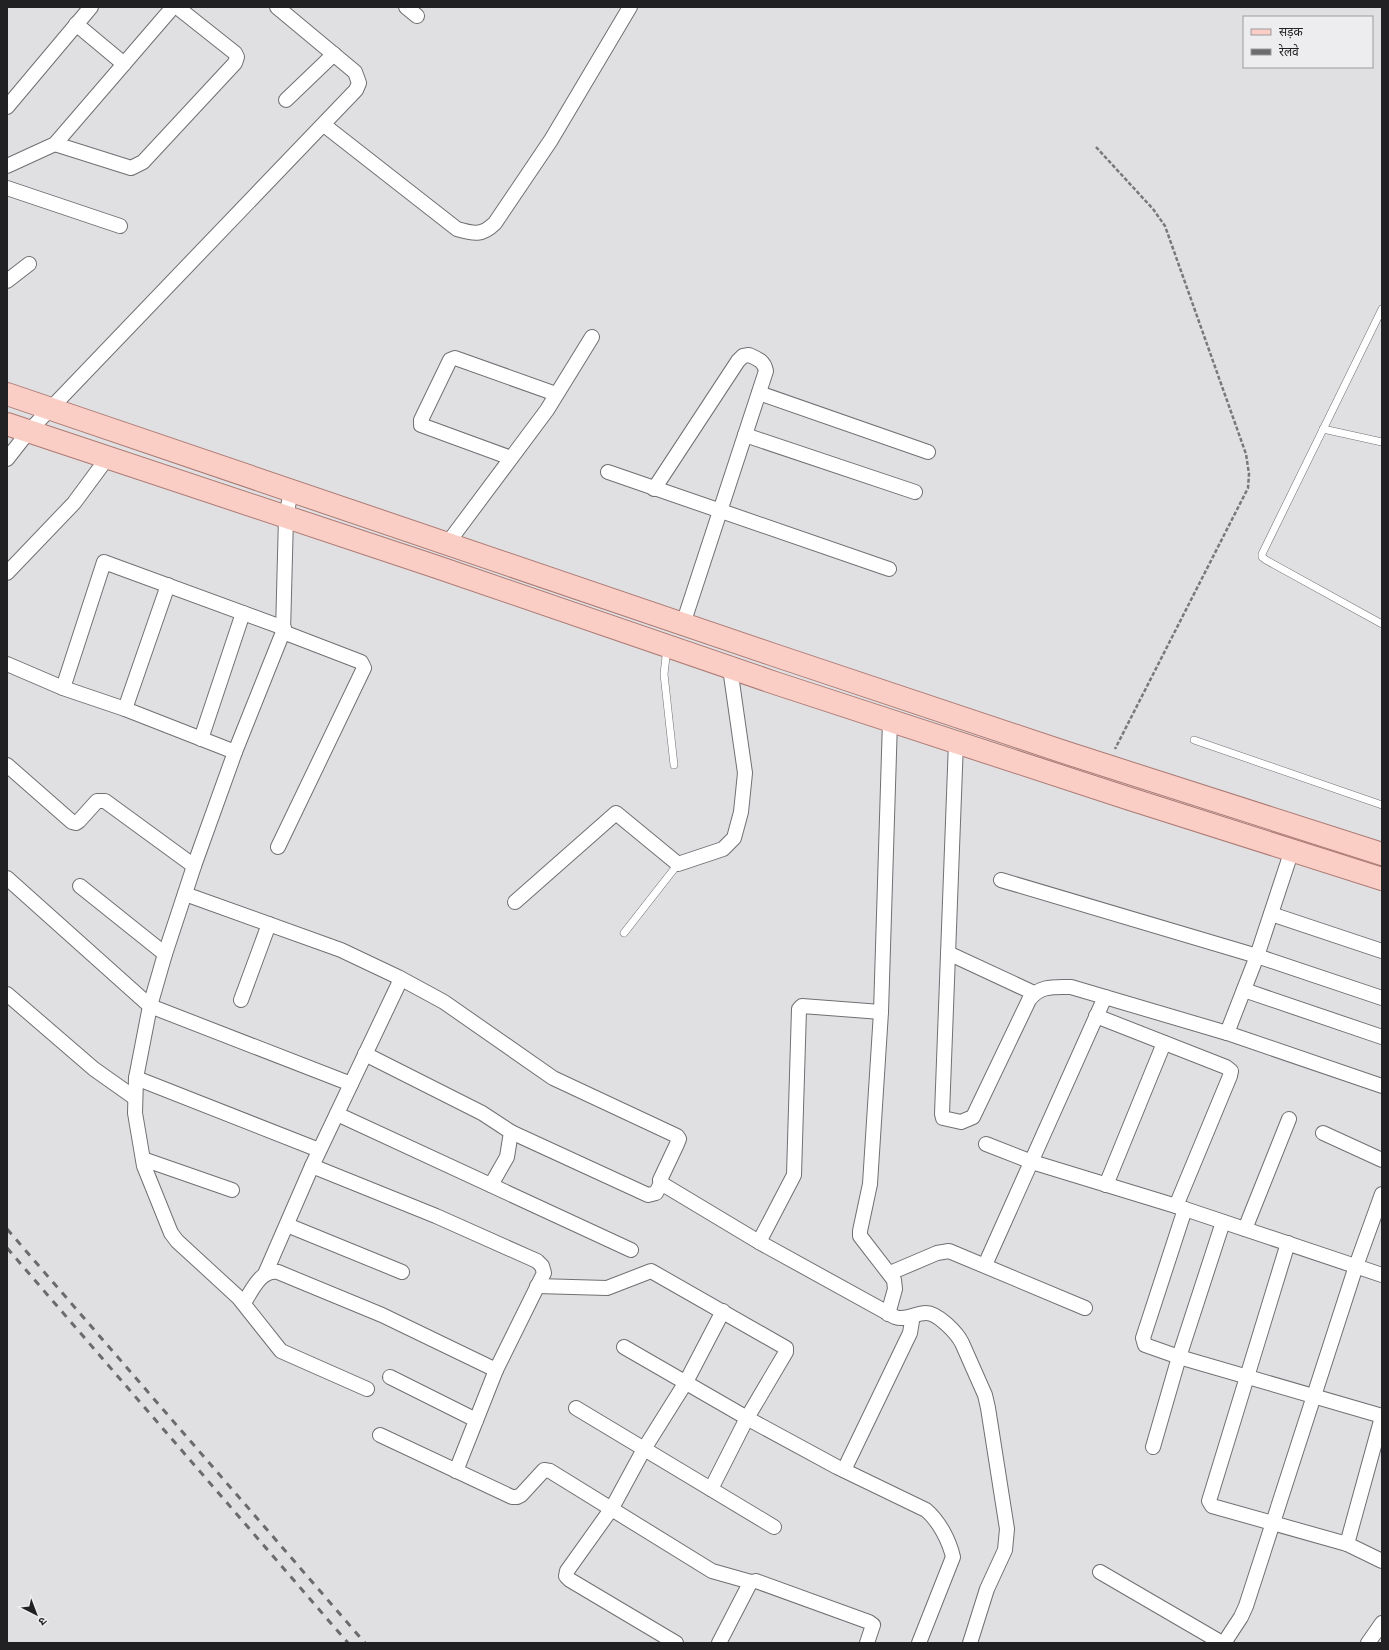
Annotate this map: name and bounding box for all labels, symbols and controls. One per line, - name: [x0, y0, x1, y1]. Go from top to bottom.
- legend: [1243, 16, 1373, 68]
- text: सड़क: [1279, 23, 1304, 40]
- text: रेलवे: [1279, 43, 1299, 60]
- north arrow: [16, 1594, 56, 1634]
- text: उ: [35, 1614, 50, 1630]

